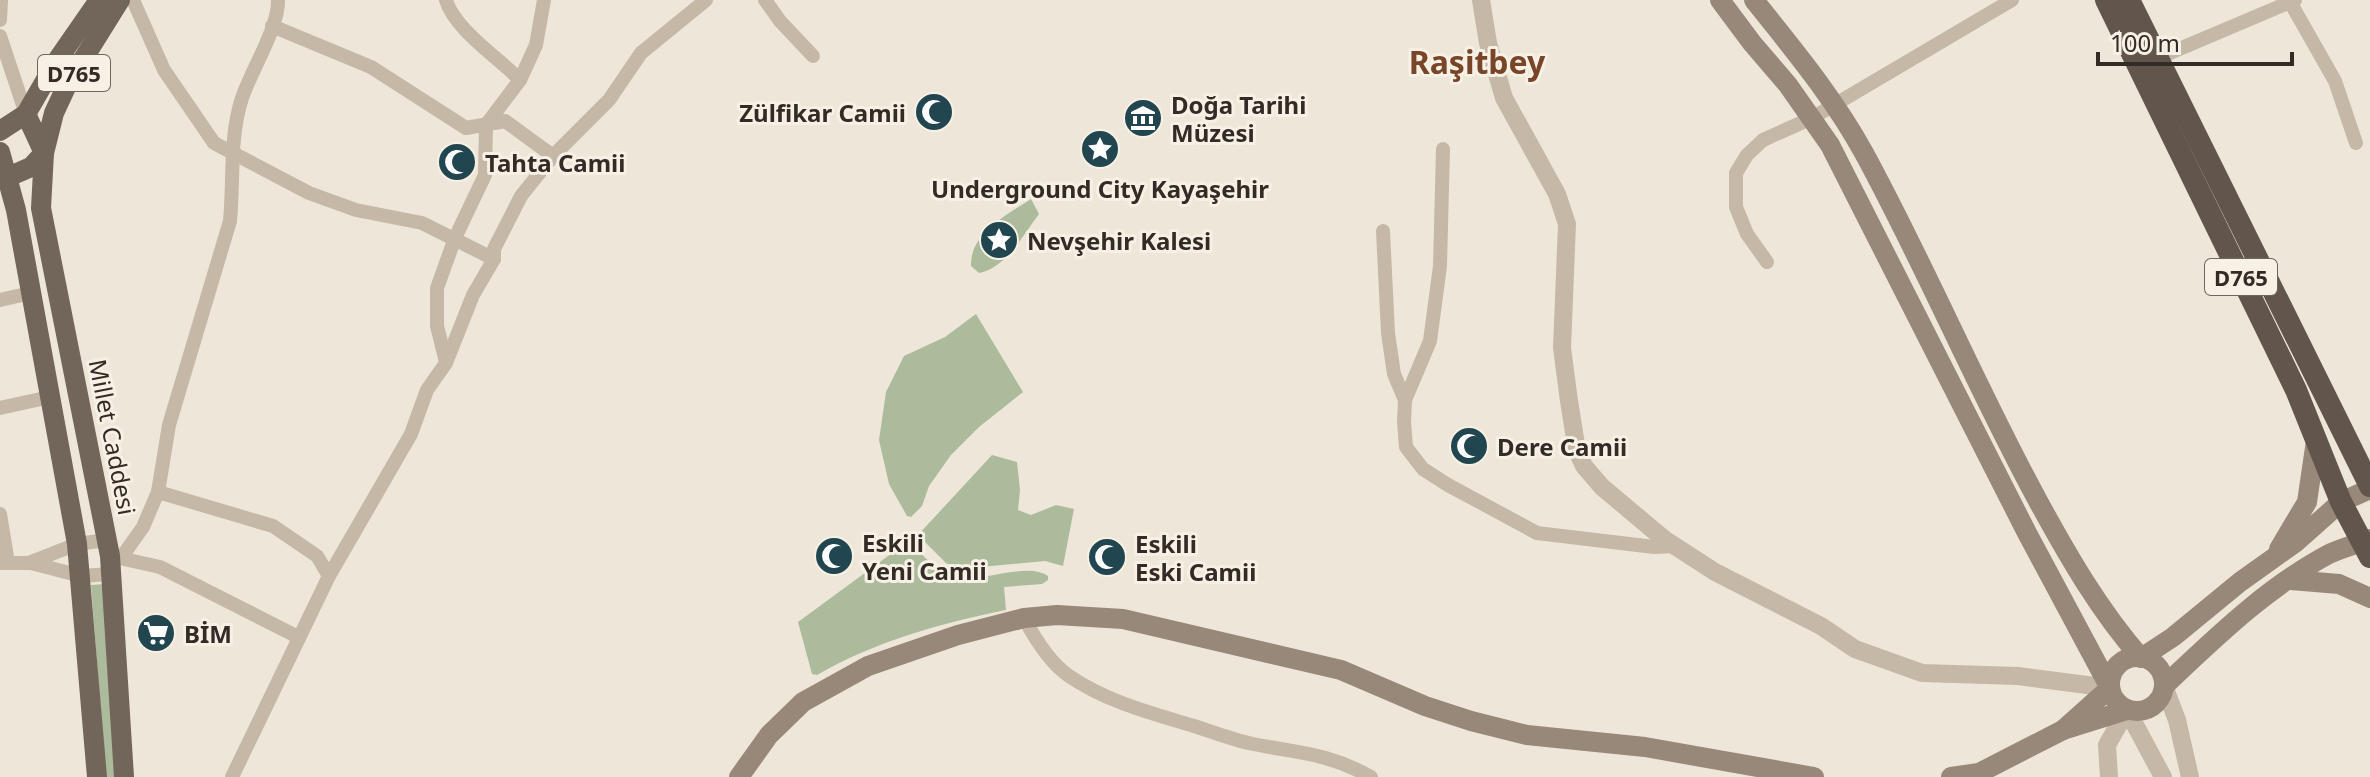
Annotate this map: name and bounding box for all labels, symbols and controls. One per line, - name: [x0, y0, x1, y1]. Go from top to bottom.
- scale bar: [2098, 16, 2292, 66]
- text: 100 m: [2110, 26, 2180, 59]
- district label: Raşitbey: [1409, 40, 1546, 83]
- road number: D765: [38, 55, 110, 91]
- place label: Doğa Tarihi Müzesi: [1171, 88, 1306, 149]
- mosque icon: Zülfikar Camii: [913, 91, 955, 133]
- place label: Zülfikar Camii: [739, 96, 906, 129]
- museum icon: Doğa Tarihi Müzesi: [1122, 97, 1164, 139]
- place icon: Underground City Kayaşehir: [1079, 128, 1121, 170]
- mosque icon: Tahta Camii: [436, 141, 478, 183]
- place label: Tahta Camii: [485, 146, 625, 179]
- place label: Underground City Kayaşehir: [931, 172, 1269, 205]
- place icon: Nevşehir Kalesi: [978, 219, 1020, 261]
- place label: Nevşehir Kalesi: [1027, 224, 1211, 257]
- road number: D765: [2205, 259, 2277, 295]
- street label: Millet Caddesi: [82, 356, 144, 518]
- mosque icon: Dere Camii: [1448, 425, 1490, 467]
- place label: Dere Camii: [1497, 430, 1627, 463]
- place label: Eskili Yeni Camii: [862, 526, 987, 587]
- place label: Eskili Eski Camii: [1135, 527, 1256, 588]
- mosque icon: Eskili Yeni Camii: [813, 535, 855, 577]
- mosque icon: Eskili Eski Camii: [1086, 536, 1128, 578]
- supermarket icon: BİM: [135, 612, 177, 654]
- place label: BİM: [184, 617, 232, 650]

